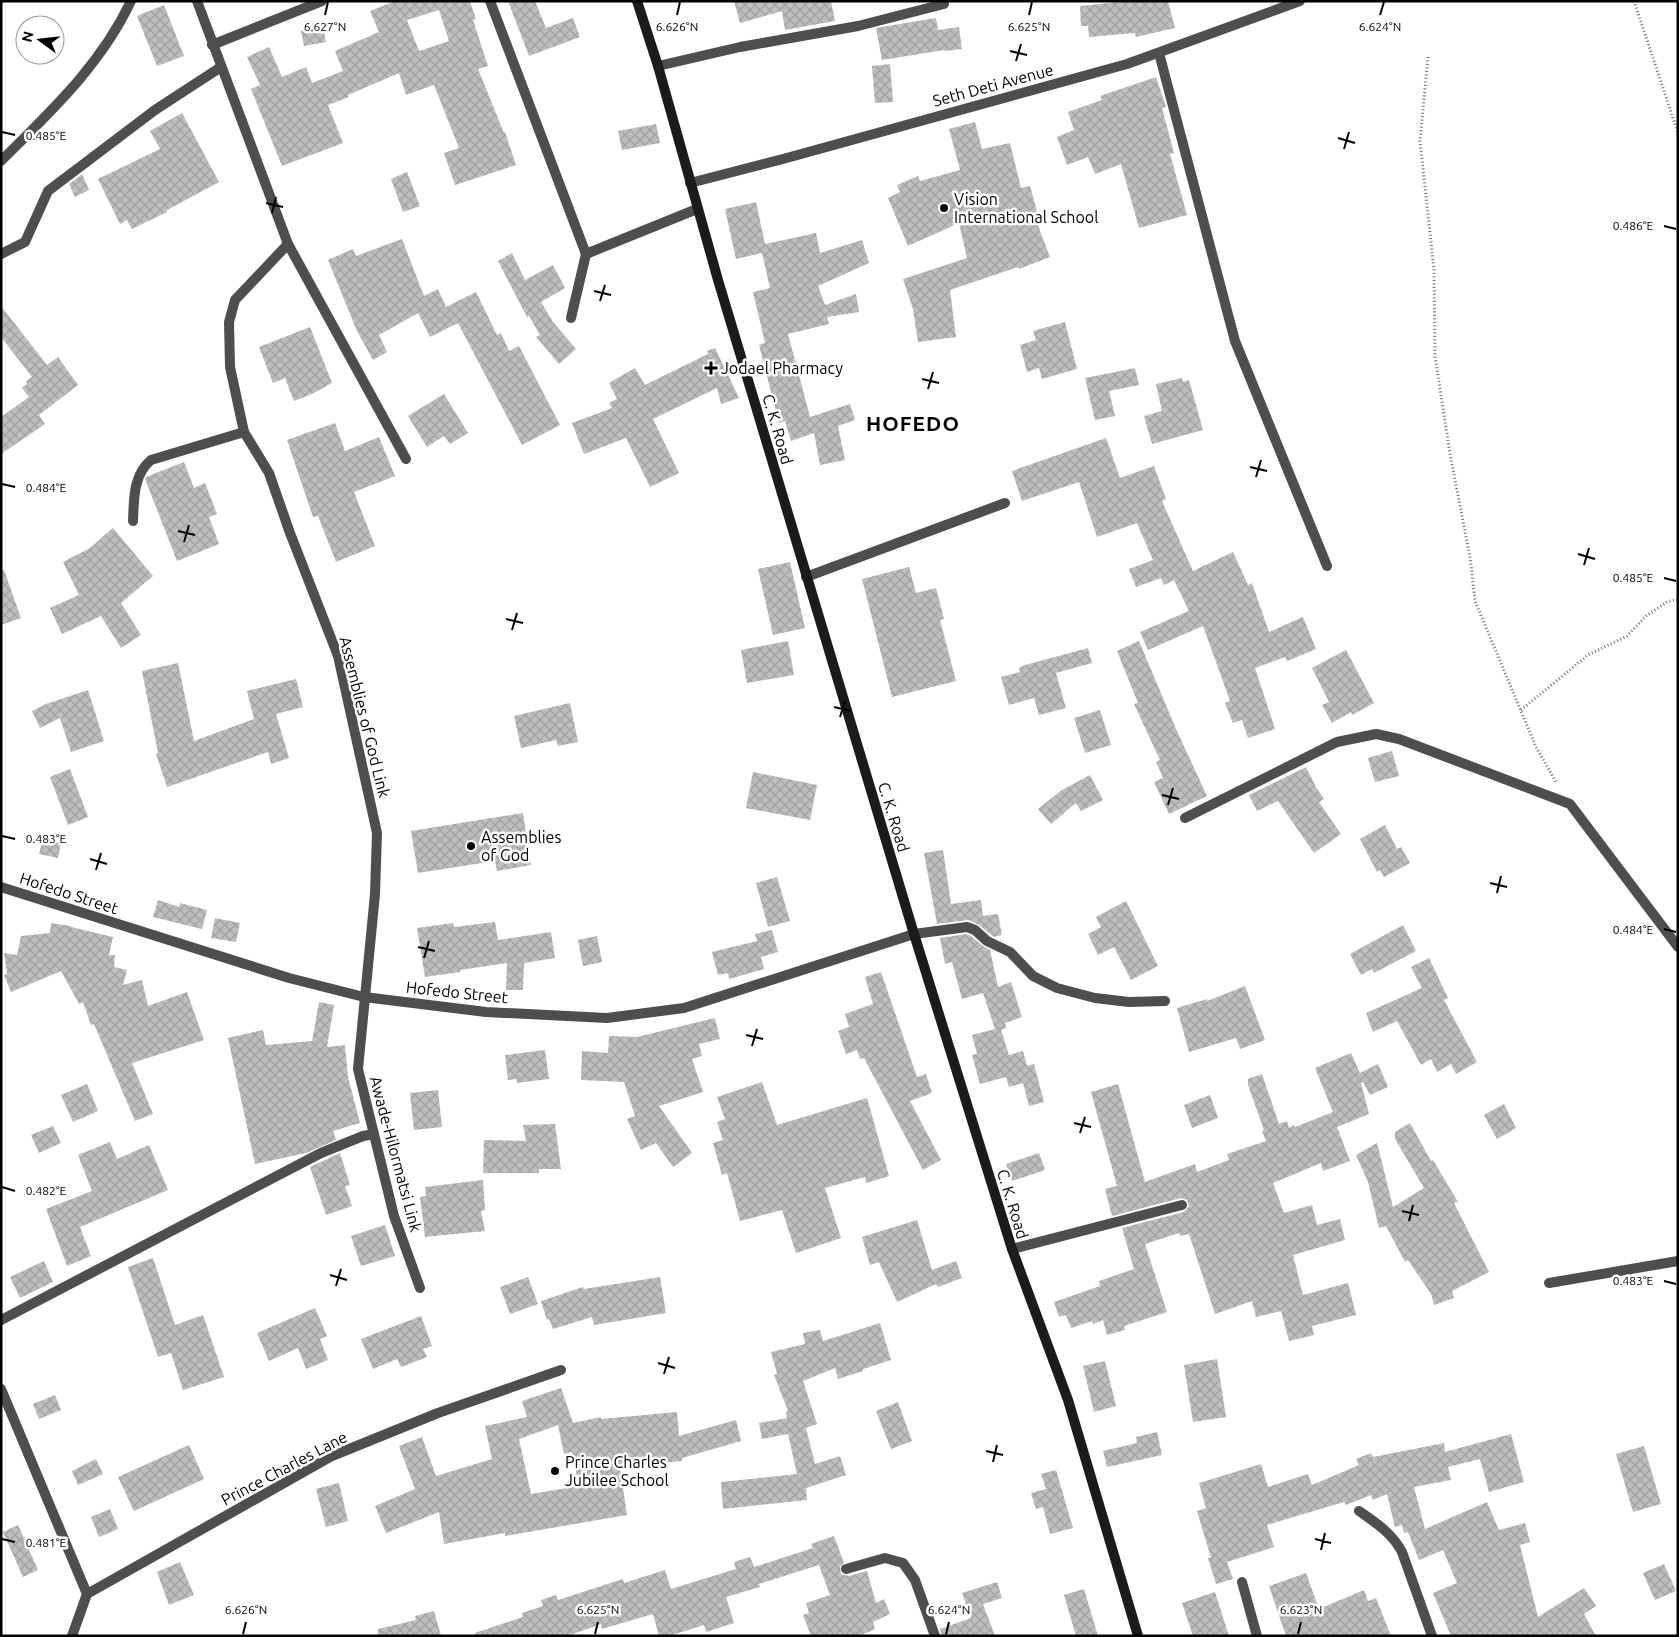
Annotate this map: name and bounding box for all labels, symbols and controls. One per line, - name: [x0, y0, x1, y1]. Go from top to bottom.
- north arrow: [15, 15, 65, 65]
- text: 6.627°N: [304, 20, 346, 33]
- text: 6.626°N: [656, 20, 698, 33]
- text: 6.625°N: [1008, 20, 1050, 33]
- text: 6.624°N: [1359, 20, 1401, 33]
- text: N: [18, 30, 37, 44]
- street label: Seth Deti Avenue: [931, 60, 1055, 110]
- text: 0.485°E: [26, 129, 67, 142]
- place label: Vision International School: [954, 190, 1098, 226]
- marker: Vision International School: [938, 202, 950, 214]
- text: 0.486°E: [1613, 219, 1654, 232]
- place label: Jodael Pharmacy: [721, 359, 843, 377]
- marker: Jodael Pharmacy: [705, 362, 717, 374]
- street label: C. K. Road: [759, 392, 797, 466]
- district label: HOFEDO: [866, 411, 960, 435]
- text: 0.484°E: [26, 481, 67, 494]
- text: 0.485°E: [1613, 571, 1654, 584]
- street label: Assemblies of God Link: [336, 635, 394, 799]
- street label: C. K. Road: [875, 780, 913, 854]
- place label: Assemblies of God: [481, 828, 561, 864]
- text: 0.483°E: [26, 832, 67, 845]
- marker: Assemblies of God: [465, 840, 477, 852]
- street label: Hofedo Street: [17, 869, 121, 918]
- text: 0.484°E: [1613, 923, 1654, 936]
- street label: Hofedo Street: [405, 978, 510, 1006]
- street label: Awade-Hilormatsi Link: [367, 1074, 425, 1234]
- street label: C. K. Road: [994, 1167, 1032, 1241]
- text: 0.482°E: [26, 1184, 67, 1197]
- text: 0.483°E: [1613, 1274, 1654, 1287]
- street label: Prince Charles Lane: [218, 1427, 350, 1509]
- place label: Prince Charles Jubilee School: [565, 1453, 669, 1489]
- marker: Prince Charles Jubilee School: [549, 1465, 561, 1477]
- text: 0.481°E: [26, 1536, 67, 1549]
- text: 6.626°N: [225, 1603, 267, 1616]
- text: 6.625°N: [577, 1603, 619, 1616]
- text: 6.624°N: [928, 1603, 970, 1616]
- text: 6.623°N: [1280, 1603, 1322, 1616]

